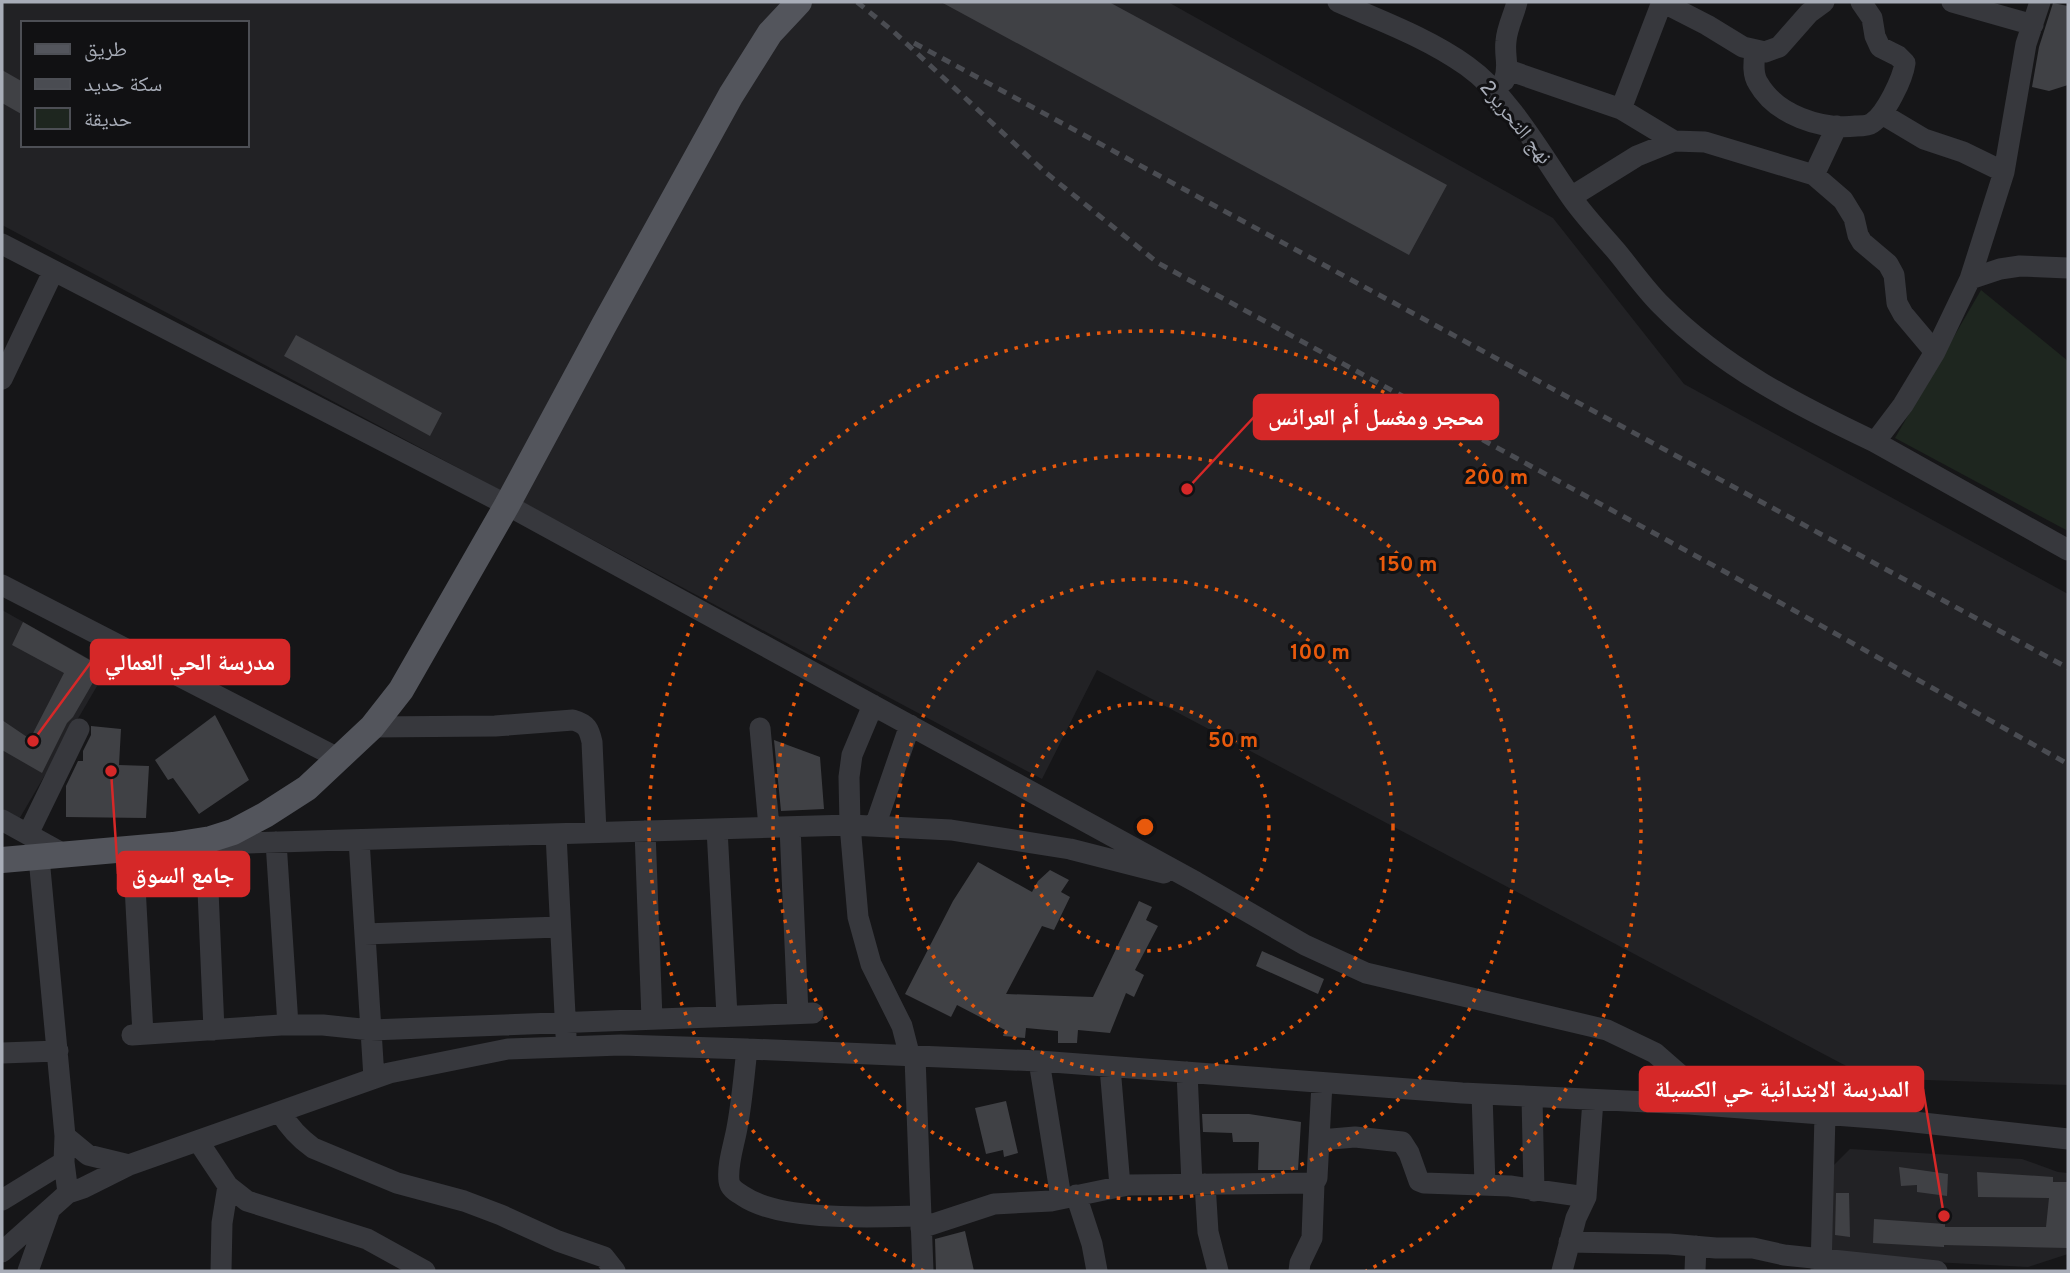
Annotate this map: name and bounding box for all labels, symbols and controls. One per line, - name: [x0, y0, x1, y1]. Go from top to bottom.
- legend: [21, 21, 248, 147]
- text: طريق: [84, 37, 127, 64]
- text: سكة حديد: [84, 72, 162, 99]
- street label: نهج التحرير2: [1473, 75, 1557, 171]
- text: حديقة: [84, 107, 132, 134]
- callout: محجر ومغسل أم العرائس: [1254, 395, 1498, 439]
- text: محجر ومغسل أم العرائس: [1268, 402, 1484, 434]
- text: 200 m: [1464, 465, 1528, 492]
- text: 150 m: [1379, 552, 1437, 579]
- callout: مدرسة الحي العمالي: [91, 640, 289, 684]
- text: 100 m: [1290, 640, 1350, 667]
- text: مدرسة الحي العمالي: [105, 650, 275, 681]
- text: 50 m: [1208, 728, 1258, 755]
- centre of rings: [1133, 815, 1157, 839]
- callout: جامع السوق: [118, 852, 249, 896]
- text: جامع السوق: [132, 863, 235, 892]
- callout: المدرسة الابتدائية حي الكسيلة: [1640, 1067, 1923, 1111]
- text: المدرسة الابتدائية حي الكسيلة: [1654, 1077, 1910, 1108]

